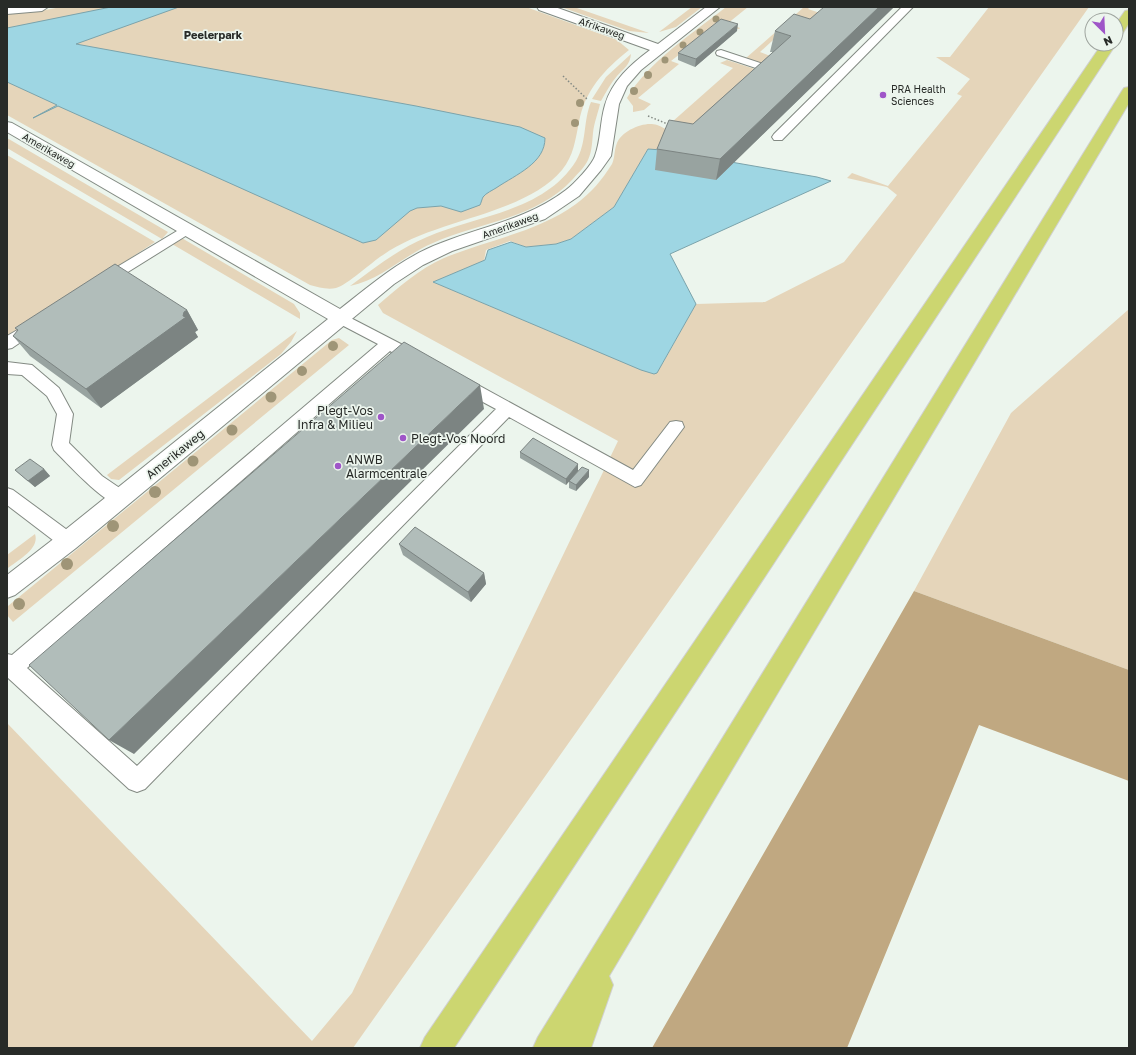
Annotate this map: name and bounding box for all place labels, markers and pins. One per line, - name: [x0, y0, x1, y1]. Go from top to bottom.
- place label: PRA Health Sciences: [891, 83, 946, 107]
- marker: PRA Health Sciences: [878, 90, 888, 100]
- place label: Plegt-Vos Infra & Milieu: [297, 403, 373, 432]
- marker: Plegt-Vos Infra & Milieu: [376, 412, 386, 422]
- place label: Plegt-Vos Noord: [411, 431, 505, 446]
- marker: Plegt-Vos Noord: [398, 433, 408, 443]
- place label: ANWB Alarmcentrale: [346, 452, 427, 481]
- marker: ANWB Alarmcentrale: [333, 461, 343, 471]

